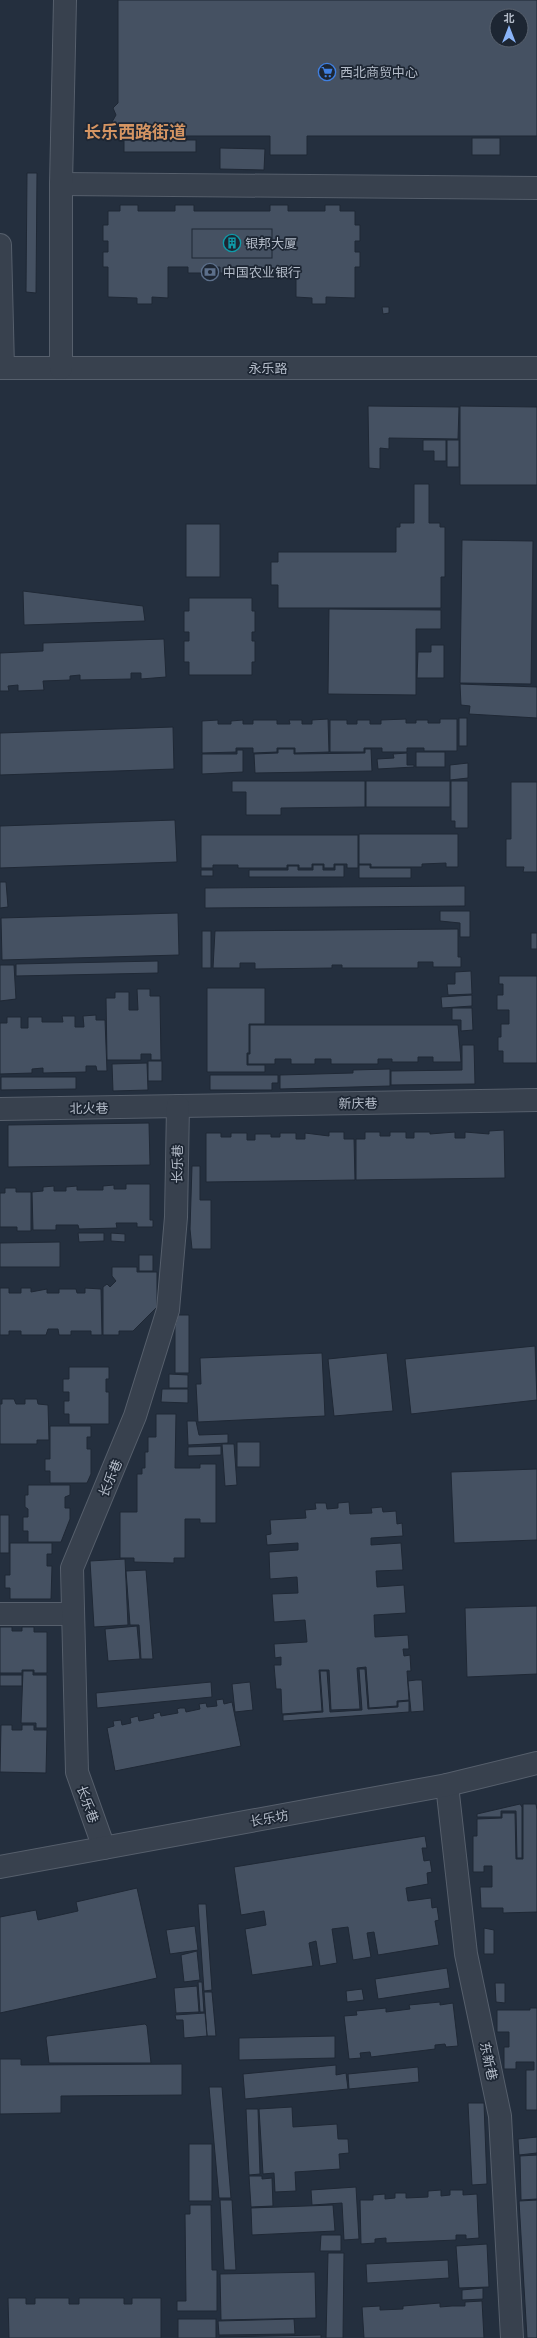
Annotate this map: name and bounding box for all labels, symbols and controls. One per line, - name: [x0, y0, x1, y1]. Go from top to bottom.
- north arrow: [489, 8, 529, 48]
- text: 北: [504, 12, 515, 25]
- supermarket icon: 西北商贸中心: [317, 62, 337, 82]
- place label: 西北商贸中心: [340, 65, 418, 80]
- district label: 长乐西路街道: [84, 122, 186, 142]
- building icon: 银邦大厦: [222, 233, 242, 253]
- place label: 银邦大厦: [245, 236, 297, 251]
- bank icon: 中国农业银行: [200, 262, 220, 282]
- place label: 中国农业银行: [223, 265, 301, 280]
- street label: 永乐路: [248, 361, 288, 376]
- street label: 新庆巷: [338, 1096, 378, 1111]
- street label: 北火巷: [69, 1101, 109, 1116]
- street label: 长乐巷: [170, 1144, 185, 1184]
- street label: 长乐巷: [96, 1457, 125, 1499]
- street label: 长乐巷: [74, 1783, 101, 1825]
- street label: 长乐坊: [249, 1808, 290, 1829]
- street label: 东新巷: [477, 2040, 500, 2082]

